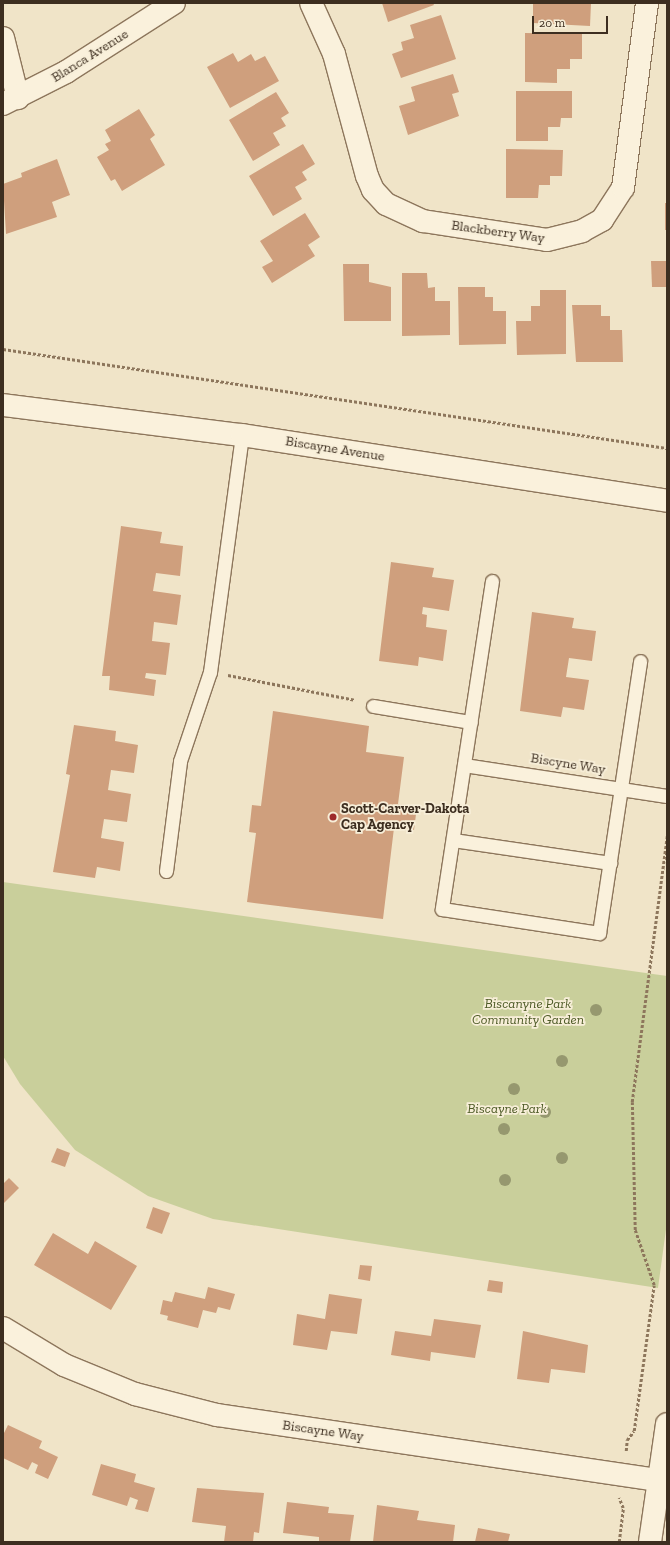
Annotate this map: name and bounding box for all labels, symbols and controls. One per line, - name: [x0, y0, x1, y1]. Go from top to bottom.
- scale bar: [534, 8, 610, 34]
- text: 20 m: [539, 16, 565, 30]
- street label: Blanca Avenue: [48, 26, 132, 86]
- street label: Blackberry Way: [450, 217, 546, 247]
- street label: Biscayne Avenue: [284, 433, 386, 465]
- street label: Biscyne Way: [529, 750, 607, 778]
- place label: Scott-Carver-Dakota Cap Agency: [341, 801, 469, 834]
- marker: Scott-Carver-Dakota Cap Agency: [328, 812, 338, 822]
- park label: Biscanyne Park Community Garden: [472, 996, 584, 1028]
- park label: Biscayne Park: [467, 1101, 547, 1117]
- street label: Biscayne Way: [281, 1417, 365, 1445]

